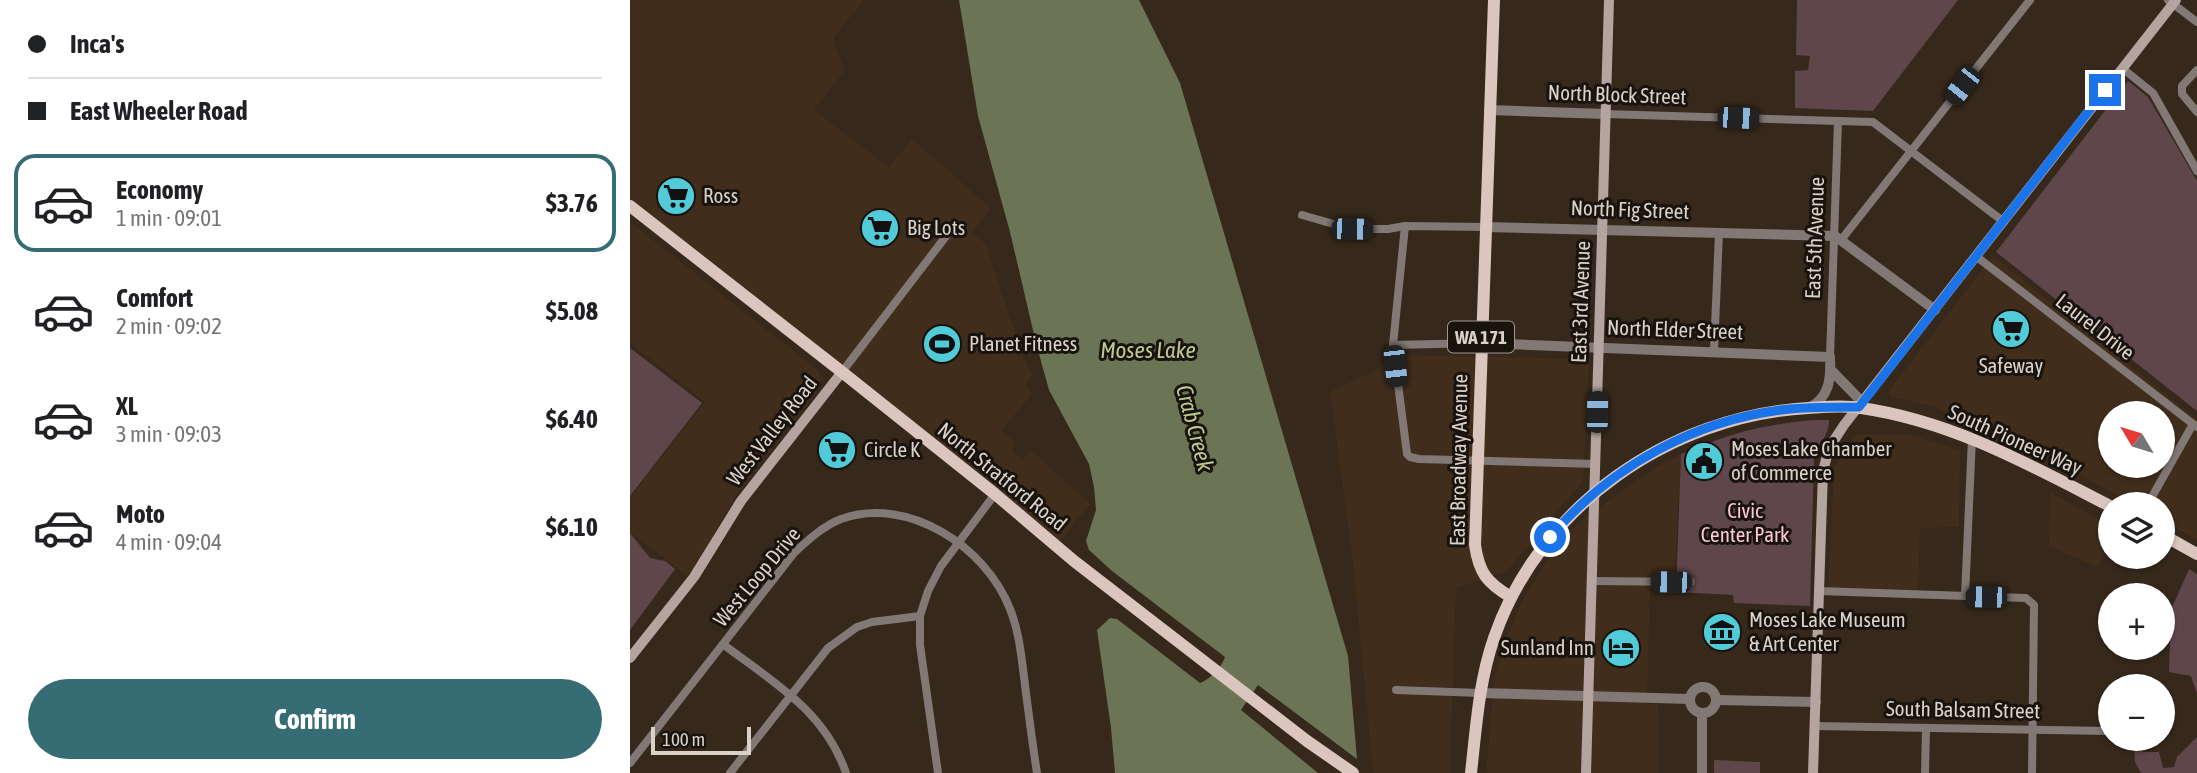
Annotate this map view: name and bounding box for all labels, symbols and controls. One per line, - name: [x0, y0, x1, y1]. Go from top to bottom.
- text: Inca's: [70, 29, 124, 59]
- car: [1941, 63, 1984, 109]
- route end: [2089, 74, 2121, 106]
- street label: North Block Street: [1547, 80, 1687, 108]
- text: East Wheeler Road: [70, 96, 248, 126]
- car: [1717, 107, 1760, 129]
- icon: car: [32, 172, 95, 235]
- text: Economy: [116, 175, 203, 205]
- supermarket icon: Ross: [655, 175, 697, 217]
- street label: East 5th Avenue: [1800, 176, 1828, 299]
- place label: Ross: [703, 183, 738, 207]
- text: $3.76: [546, 188, 598, 218]
- street label: North Fig Street: [1570, 195, 1690, 223]
- text: 1 min · 09:01: [116, 205, 222, 231]
- supermarket icon: Big Lots: [859, 207, 901, 249]
- place label: Big Lots: [907, 215, 965, 239]
- car: [1331, 218, 1374, 240]
- street label: East 3rd Avenue: [1566, 241, 1594, 363]
- icon: car: [32, 280, 95, 343]
- text: Comfort: [116, 283, 193, 313]
- street label: Laurel Drive: [2052, 288, 2140, 364]
- text: $5.08: [546, 296, 598, 326]
- supermarket icon: Safeway: [1990, 308, 2032, 350]
- text: 2 min · 09:02: [116, 313, 222, 339]
- street label: North Elder Street: [1607, 315, 1744, 343]
- road number: WA 171: [1448, 322, 1514, 352]
- sports icon: Planet Fitness: [921, 323, 963, 365]
- place label: Planet Fitness: [969, 331, 1077, 355]
- water label: Moses Lake: [1100, 337, 1196, 363]
- car: [1383, 344, 1408, 388]
- place label: Safeway: [1979, 353, 2044, 377]
- street label: West Valley Road: [721, 371, 821, 490]
- street label: East Broadway Avenue: [1444, 374, 1472, 546]
- water label: Crab Creek: [1171, 382, 1219, 475]
- icon: car: [32, 388, 95, 451]
- text: XL: [116, 391, 138, 421]
- car: [1587, 391, 1608, 433]
- street label: South Pioneer Way: [1945, 399, 2086, 479]
- north arrow: [2098, 401, 2175, 478]
- map controls: [2098, 401, 2175, 751]
- text: $6.40: [546, 404, 598, 434]
- street label: North Stratford Road: [933, 417, 1072, 535]
- text: 3 min · 09:03: [116, 421, 222, 447]
- supermarket icon: Circle K: [816, 429, 858, 471]
- place label: Moses Lake Chamber of Commerce: [1731, 436, 1892, 484]
- place label: Circle K: [864, 437, 921, 461]
- public building icon: Moses Lake Chamber of Commerce: [1683, 440, 1725, 482]
- button: layers: [2098, 492, 2175, 569]
- icon: car: [32, 496, 95, 559]
- park label: Civic Center Park: [1701, 498, 1789, 546]
- text: Moto: [116, 499, 165, 529]
- text: $6.10: [546, 512, 598, 542]
- route start: [1534, 521, 1566, 553]
- street label: West Loop Drive: [708, 522, 805, 631]
- text: 4 min · 09:04: [116, 529, 222, 555]
- car: [1650, 571, 1693, 593]
- button: +: [2098, 583, 2175, 660]
- car: [1965, 586, 2008, 608]
- place label: Moses Lake Museum & Art Center: [1749, 607, 1906, 655]
- museum icon: Moses Lake Museum & Art Center: [1701, 611, 1743, 653]
- hotel icon: Sunland Inn: [1600, 627, 1642, 669]
- place label: Sunland Inn: [1501, 635, 1594, 659]
- button: −: [2098, 674, 2175, 751]
- button: Confirm: [28, 679, 602, 759]
- street label: South Balsam Street: [1886, 696, 2040, 722]
- scale bar: [651, 724, 751, 756]
- text: 100 m: [662, 728, 705, 750]

